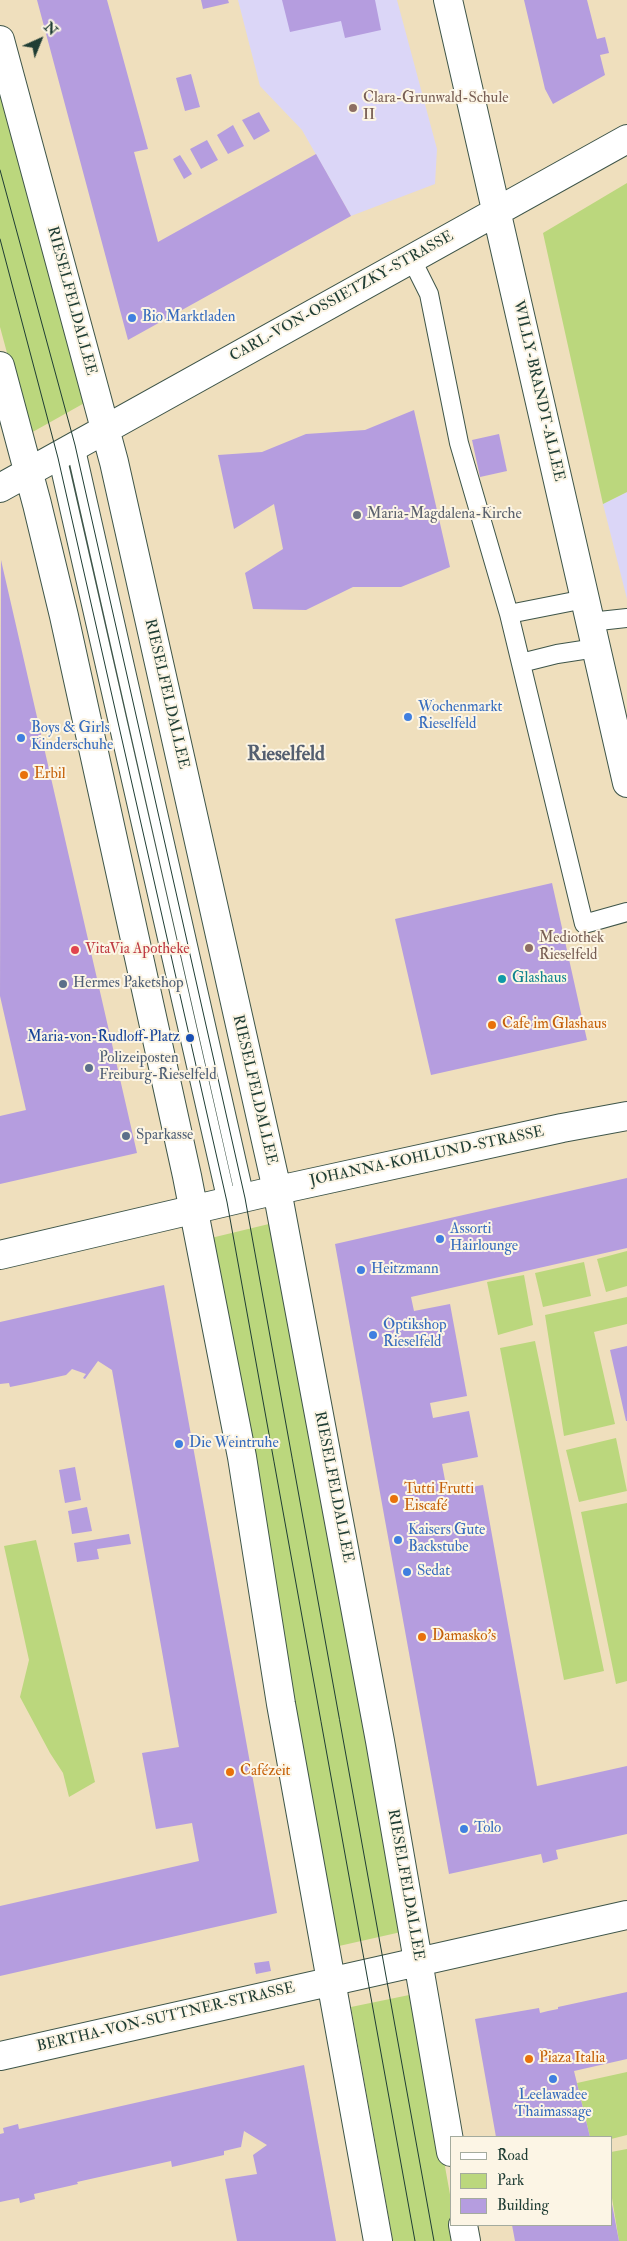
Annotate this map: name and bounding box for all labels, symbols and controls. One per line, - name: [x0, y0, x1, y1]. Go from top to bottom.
- north arrow: [15, 15, 65, 65]
- text: N: [40, 18, 61, 39]
- place label: Clara-Grunwald-Schule II: [363, 90, 508, 125]
- marker: Clara-Grunwald-Schule II: [347, 102, 359, 114]
- street label: RIESELFELDALLEE: [42, 225, 100, 377]
- street label: CARL-VON-OSSIETZKY-STRASSE: [227, 228, 457, 366]
- street label: WILLY-BRANDT-ALLEE: [508, 299, 568, 483]
- place label: Bio Marktladen: [142, 309, 235, 327]
- marker: Bio Marktladen: [126, 312, 138, 324]
- place label: Maria-Magdalena-Kirche: [367, 506, 522, 524]
- marker: Maria-Magdalena-Kirche: [351, 509, 363, 521]
- street label: RIESELFELDALLEE: [140, 617, 192, 771]
- place label: Wochenmarkt Rieselfeld: [418, 699, 502, 734]
- marker: Wochenmarkt Rieselfeld: [402, 711, 414, 723]
- place label: Boys & Girls Kinderschuhe: [31, 720, 113, 755]
- marker: Boys & Girls Kinderschuhe: [15, 732, 27, 744]
- district label: Rieselfeld: [247, 744, 325, 768]
- place label: Erbil: [34, 766, 66, 784]
- marker: Erbil: [18, 769, 30, 781]
- place label: Mediothek Rieselfeld: [539, 930, 604, 965]
- place label: VitaVia Apotheke: [85, 941, 190, 959]
- marker: Mediothek Rieselfeld: [523, 942, 535, 954]
- marker: VitaVia Apotheke: [69, 944, 81, 956]
- place label: Glashaus: [512, 970, 567, 988]
- marker: Glashaus: [496, 973, 508, 985]
- place label: Hermes Paketshop: [73, 975, 184, 993]
- marker: Hermes Paketshop: [57, 978, 69, 990]
- street label: RIESELFELDALLEE: [228, 1013, 280, 1167]
- place label: Cafe im Glashaus: [502, 1016, 607, 1034]
- marker: Cafe im Glashaus: [486, 1019, 498, 1031]
- place label: Maria-von-Rudloff-Platz: [27, 1029, 180, 1047]
- marker: Maria-von-Rudloff-Platz: [184, 1032, 196, 1044]
- place label: Polizeiposten Freiburg-Rieselfeld: [99, 1050, 217, 1085]
- marker: Polizeiposten Freiburg-Rieselfeld: [83, 1062, 95, 1074]
- street label: JOHANNA-KOHLUND-STRASSE: [308, 1123, 546, 1191]
- place label: Sparkasse: [136, 1127, 193, 1145]
- marker: Sparkasse: [120, 1130, 132, 1142]
- place label: Assorti Hairlounge: [450, 1221, 518, 1256]
- marker: Assorti Hairlounge: [434, 1233, 446, 1245]
- place label: Heitzmann: [371, 1261, 439, 1279]
- marker: Heitzmann: [355, 1264, 367, 1276]
- place label: Optikshop Rieselfeld: [383, 1317, 446, 1352]
- marker: Optikshop Rieselfeld: [367, 1329, 379, 1341]
- street label: RIESELFELDALLEE: [310, 1410, 356, 1564]
- place label: Die Weintruhe: [189, 1435, 279, 1453]
- marker: Die Weintruhe: [173, 1438, 185, 1450]
- place label: Tutti Frutti Eiscafé: [404, 1481, 474, 1516]
- marker: Tutti Frutti Eiscafé: [388, 1493, 400, 1505]
- place label: Kaisers Gute Backstube: [408, 1522, 485, 1557]
- marker: Kaisers Gute Backstube: [392, 1534, 404, 1546]
- place label: Sedat: [417, 1563, 450, 1581]
- marker: Sedat: [401, 1566, 413, 1578]
- place label: Damasko's: [432, 1628, 496, 1646]
- marker: Damasko's: [416, 1631, 428, 1643]
- place label: Cafézeit: [240, 1763, 290, 1781]
- marker: Cafézeit: [224, 1766, 236, 1778]
- street label: RIESELFELDALLEE: [383, 1808, 427, 1962]
- place label: Tolo: [474, 1820, 501, 1838]
- marker: Tolo: [458, 1823, 470, 1835]
- street label: BERTHA-VON-SUTTNER-STRASSE: [35, 1979, 297, 2057]
- place label: Piaza Italia: [539, 2050, 605, 2068]
- marker: Piaza Italia: [523, 2053, 535, 2065]
- marker: Leelawadee Thaimassage: [547, 2073, 559, 2085]
- place label: Leelawadee Thaimassage: [514, 2087, 592, 2122]
- legend: [450, 2136, 612, 2226]
- text: Road: [497, 2146, 528, 2165]
- text: Park: [497, 2171, 524, 2190]
- text: Building: [497, 2196, 549, 2215]

